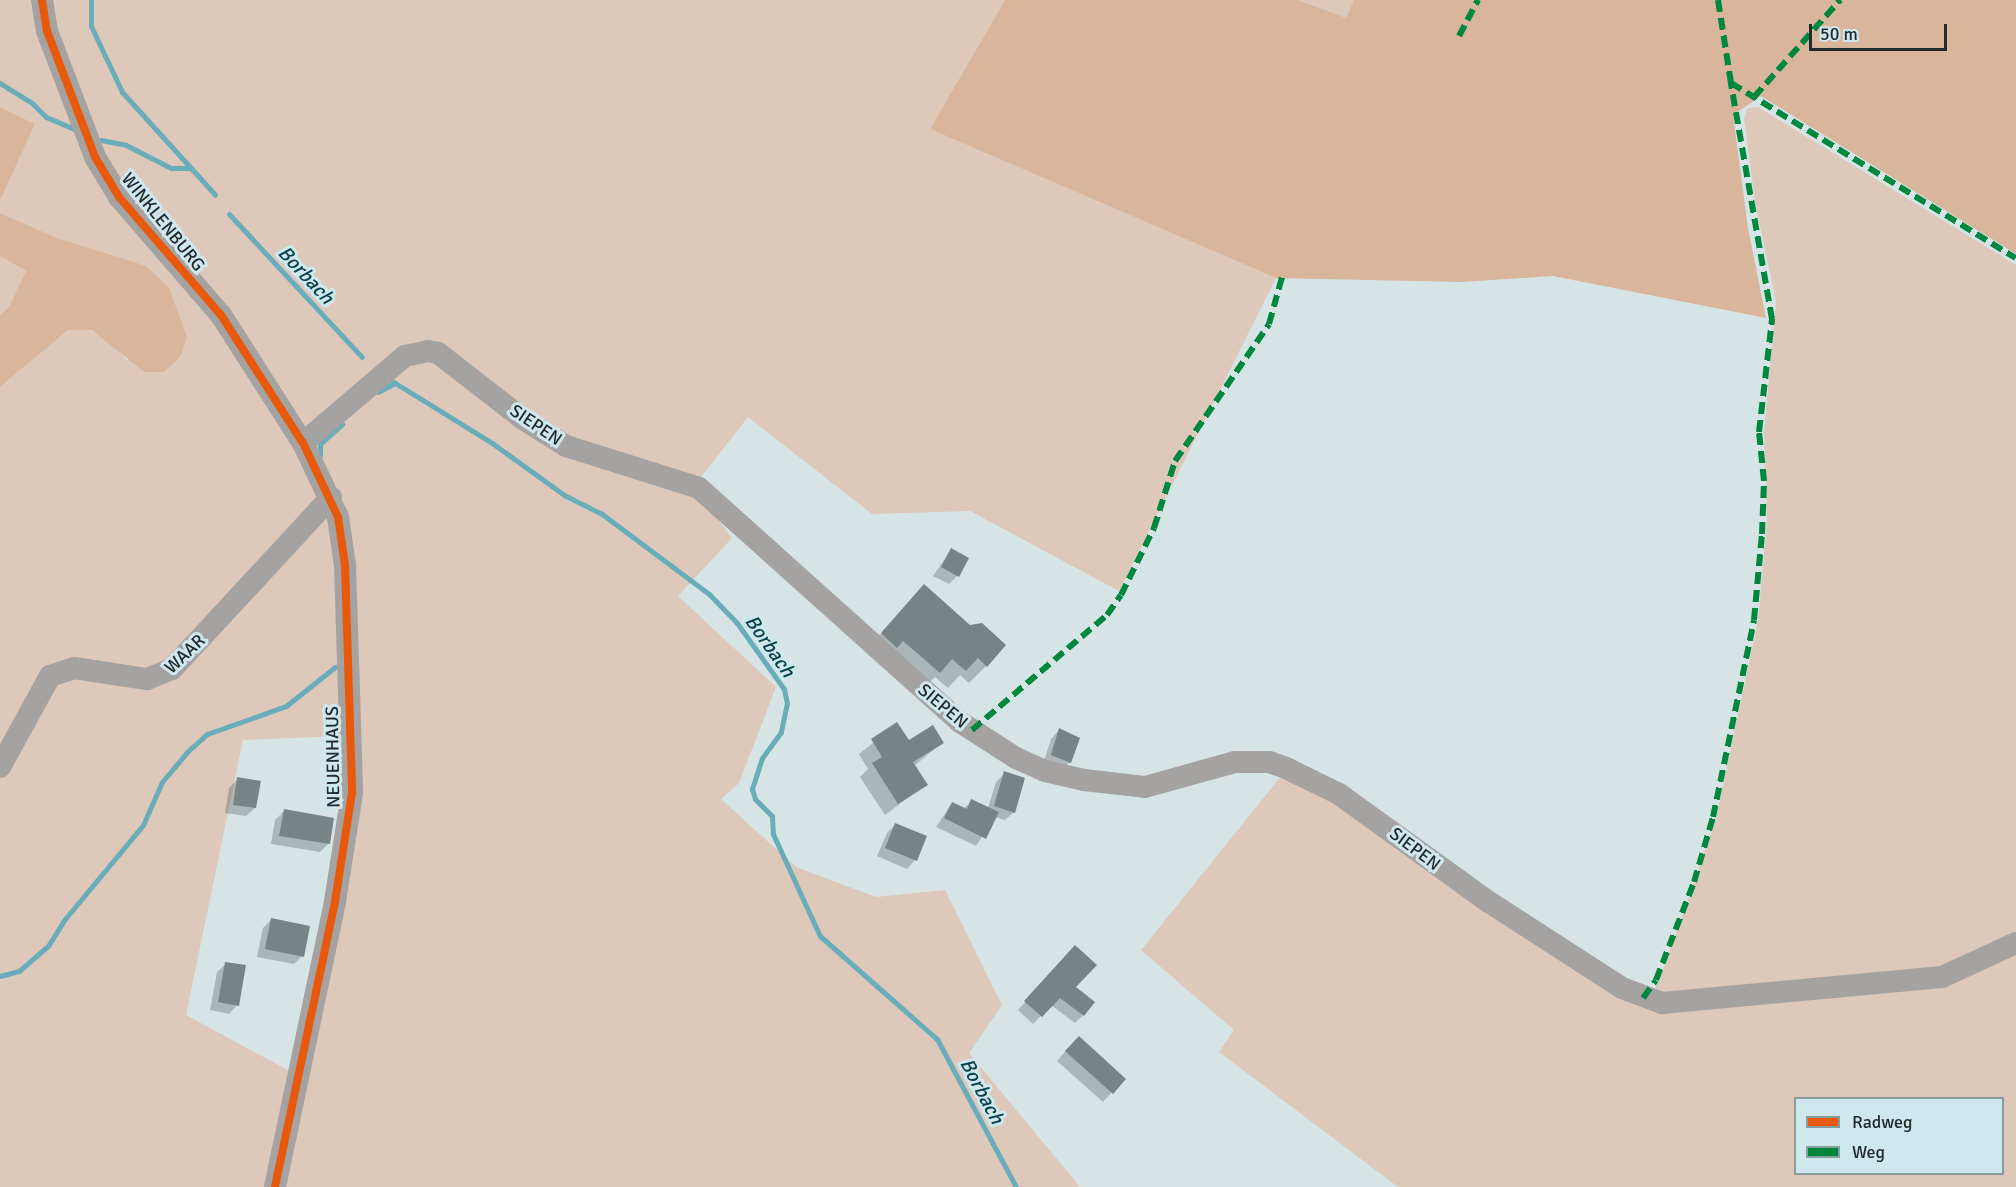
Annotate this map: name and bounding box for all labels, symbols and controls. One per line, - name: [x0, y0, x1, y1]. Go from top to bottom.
- scale bar: [1812, 12, 1950, 50]
- text: 50 m: [1820, 23, 1858, 45]
- street label: WINKLENBURG: [117, 168, 209, 276]
- water label: Borbach: [273, 241, 339, 309]
- street label: SIEPEN: [506, 400, 566, 450]
- water label: Borbach: [740, 610, 800, 682]
- street label: WAAR: [160, 630, 210, 678]
- street label: SIEPEN: [914, 679, 972, 733]
- street label: NEUENHAUS: [321, 706, 345, 808]
- street label: SIEPEN: [1385, 823, 1445, 875]
- water label: Borbach: [955, 1054, 1009, 1128]
- legend: [1794, 1097, 2004, 1175]
- text: Radweg: [1852, 1111, 1913, 1133]
- text: Weg: [1852, 1141, 1885, 1163]

